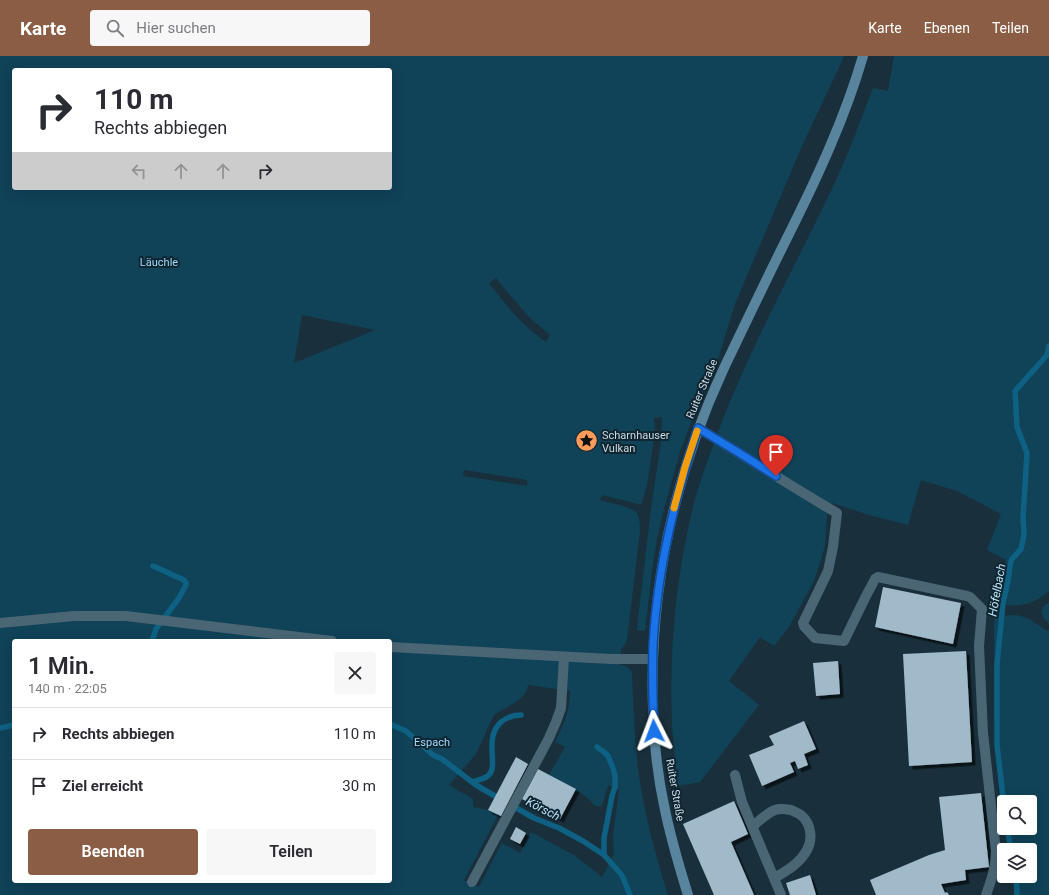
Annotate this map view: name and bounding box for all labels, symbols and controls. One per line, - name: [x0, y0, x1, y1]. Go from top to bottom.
- search box: [90, 10, 370, 46]
- text: Karte: [20, 17, 66, 40]
- icon: search: [104, 17, 126, 39]
- text: Hier suchen: [136, 19, 216, 37]
- text: Karte: [868, 20, 902, 36]
- text: Ebenen: [924, 20, 970, 36]
- text: Teilen: [992, 20, 1029, 36]
- text: 110 m: [94, 83, 173, 116]
- icon: right: [28, 84, 80, 136]
- text: Rechts abbiegen: [94, 117, 227, 138]
- icon: left: [128, 160, 150, 182]
- icon: ahead: [170, 160, 192, 182]
- icon: ahead: [212, 160, 234, 182]
- icon: right: [254, 160, 276, 182]
- park label: Läuchle: [140, 256, 178, 269]
- street label: Ruiter Straße: [684, 357, 720, 421]
- place icon: Scharnhauser Vulkan: [574, 428, 600, 454]
- place label: Scharnhauser Vulkan: [602, 429, 670, 455]
- pin: [759, 435, 793, 476]
- icon: arrive: [765, 441, 787, 463]
- water label: Höfelbach: [985, 563, 1009, 617]
- text: 1 Min.: [28, 652, 95, 680]
- button: close: [334, 652, 376, 694]
- text: 140 m · 22:05: [28, 681, 107, 696]
- position arrow: [633, 710, 675, 752]
- icon: right: [28, 723, 50, 745]
- text: Rechts abbiegen: [62, 725, 175, 743]
- text: 110 m: [334, 725, 376, 743]
- park label: Espach: [414, 736, 450, 749]
- street label: Ruiter Straße: [663, 758, 687, 823]
- icon: arrive: [28, 775, 50, 797]
- text: Ziel erreicht: [62, 777, 143, 795]
- text: 30 m: [342, 777, 376, 795]
- water label: Körsch: [524, 795, 562, 823]
- map controls: [997, 795, 1037, 883]
- button: search: [997, 795, 1037, 835]
- button: Beenden: [28, 829, 198, 875]
- button: Teilen: [206, 829, 376, 875]
- button: layers: [997, 843, 1037, 883]

